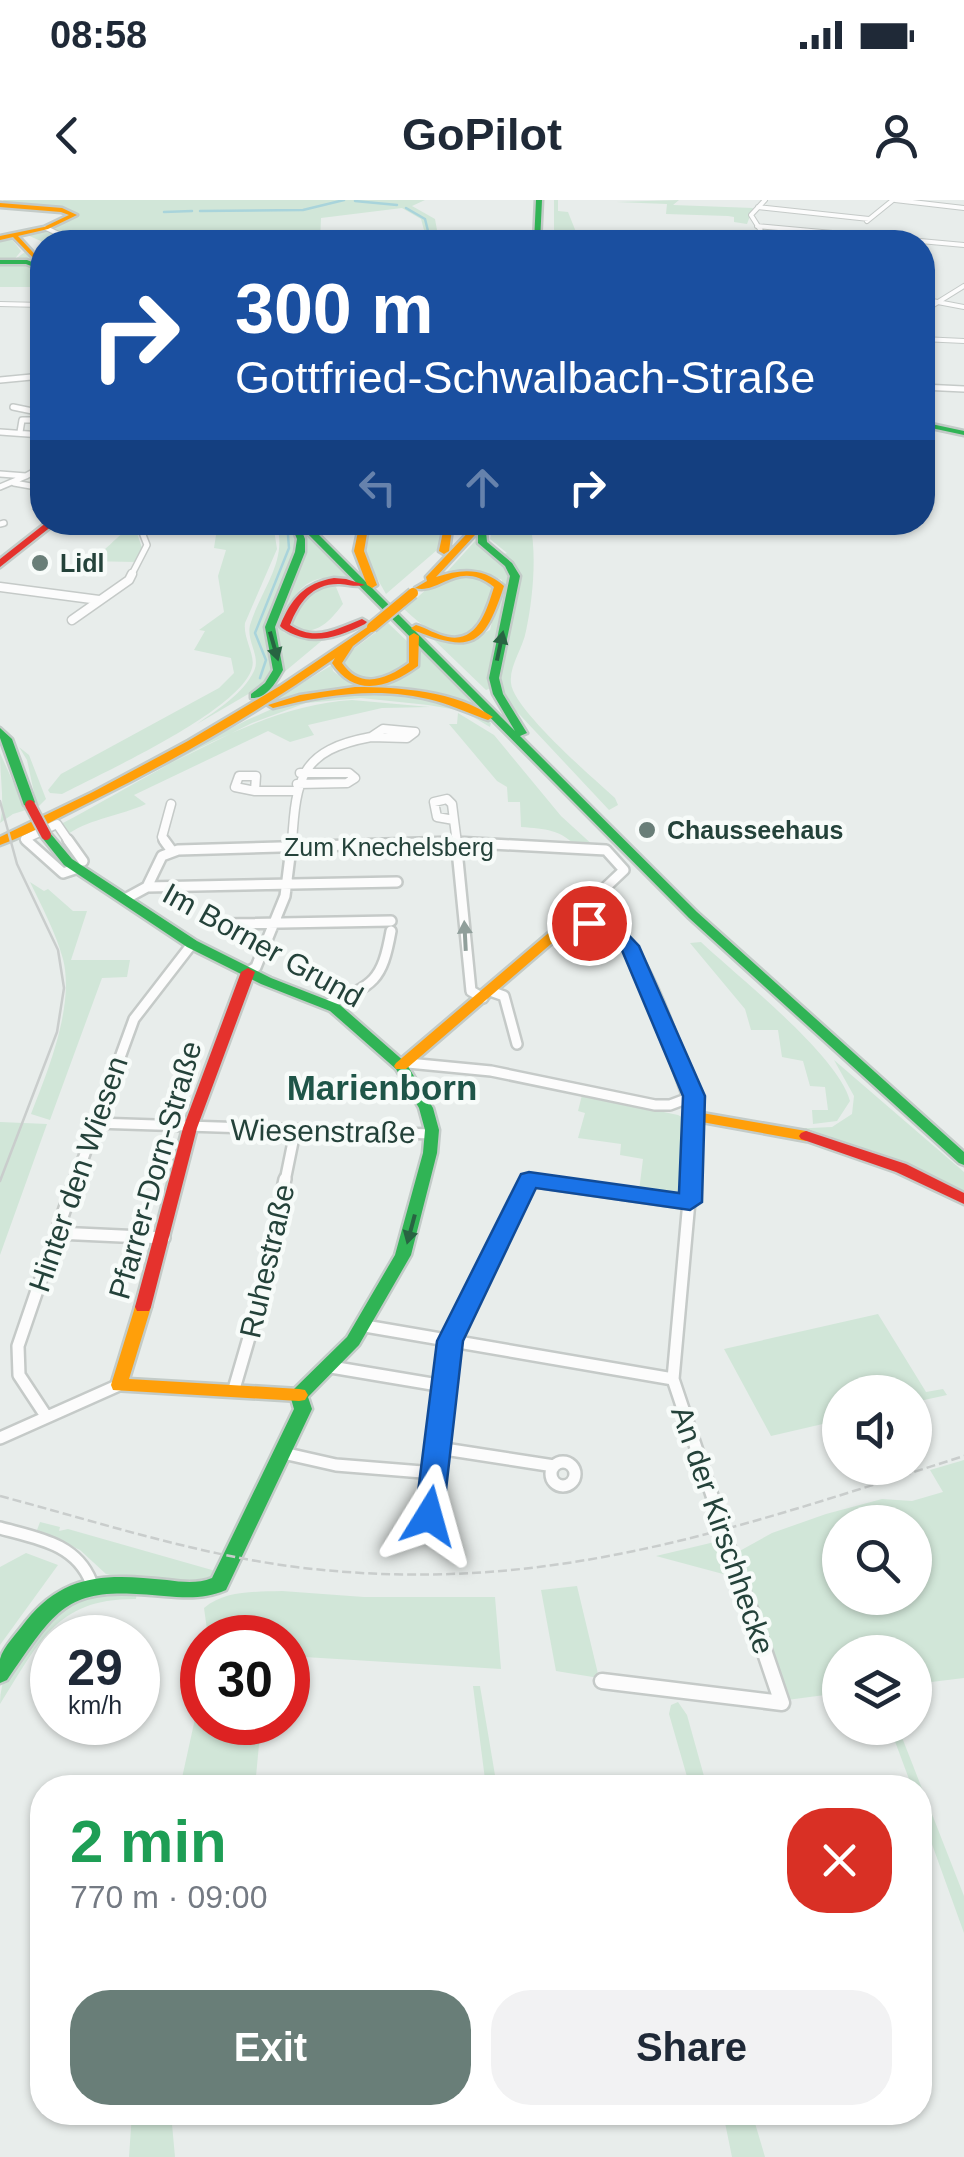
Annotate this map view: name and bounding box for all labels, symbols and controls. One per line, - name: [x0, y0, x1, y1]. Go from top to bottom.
- text: 08:58: [50, 14, 147, 56]
- icon: back: [40, 108, 95, 163]
- icon: person: [869, 108, 924, 163]
- text: GoPilot: [402, 109, 562, 160]
- icon: right: [70, 270, 200, 400]
- text: 300 m: [235, 270, 433, 348]
- text: Gottfried-Schwalbach-Straße: [235, 352, 815, 403]
- icon: left: [350, 460, 405, 515]
- icon: ahead: [455, 460, 510, 515]
- icon: right: [560, 460, 615, 515]
- place label: Lidl: [60, 549, 104, 577]
- marker: Lidl: [29, 552, 51, 574]
- one-way arrow: [493, 630, 509, 661]
- one-way arrow: [267, 631, 283, 662]
- place label: Chausseehaus: [667, 816, 843, 844]
- marker: Chausseehaus: [636, 819, 658, 841]
- street label: Zum Knechelsberg: [284, 833, 494, 861]
- street label: Im Borner Grund: [157, 876, 369, 1014]
- pin: [547, 881, 632, 966]
- icon: arrive: [562, 896, 617, 951]
- one-way arrow: [457, 919, 473, 951]
- street label: Pfarrer-Dorn-Straße: [102, 1037, 208, 1303]
- street label: Hinter den Wiesen: [22, 1052, 134, 1296]
- district label: Marienborn: [287, 1068, 477, 1107]
- street label: Wiesenstraße: [230, 1113, 416, 1149]
- street label: Ruhestraße: [233, 1181, 301, 1341]
- one-way arrow: [402, 1214, 418, 1245]
- map controls: [822, 1375, 932, 1745]
- button: sound: [822, 1375, 932, 1485]
- street label: An der Kirschhecke: [665, 1402, 781, 1658]
- position arrow: [377, 1464, 481, 1568]
- button: search: [822, 1505, 932, 1615]
- speed limit sign: 30: [180, 1615, 310, 1745]
- button: layers: [822, 1635, 932, 1745]
- text: 29: [67, 1640, 123, 1696]
- text: km/h: [68, 1691, 122, 1719]
- text: 2 min: [70, 1808, 227, 1875]
- button: close: [787, 1808, 892, 1913]
- text: 770 m · 09:00: [70, 1879, 267, 1915]
- button: Exit: [70, 1990, 471, 2105]
- button: Share: [491, 1990, 892, 2105]

